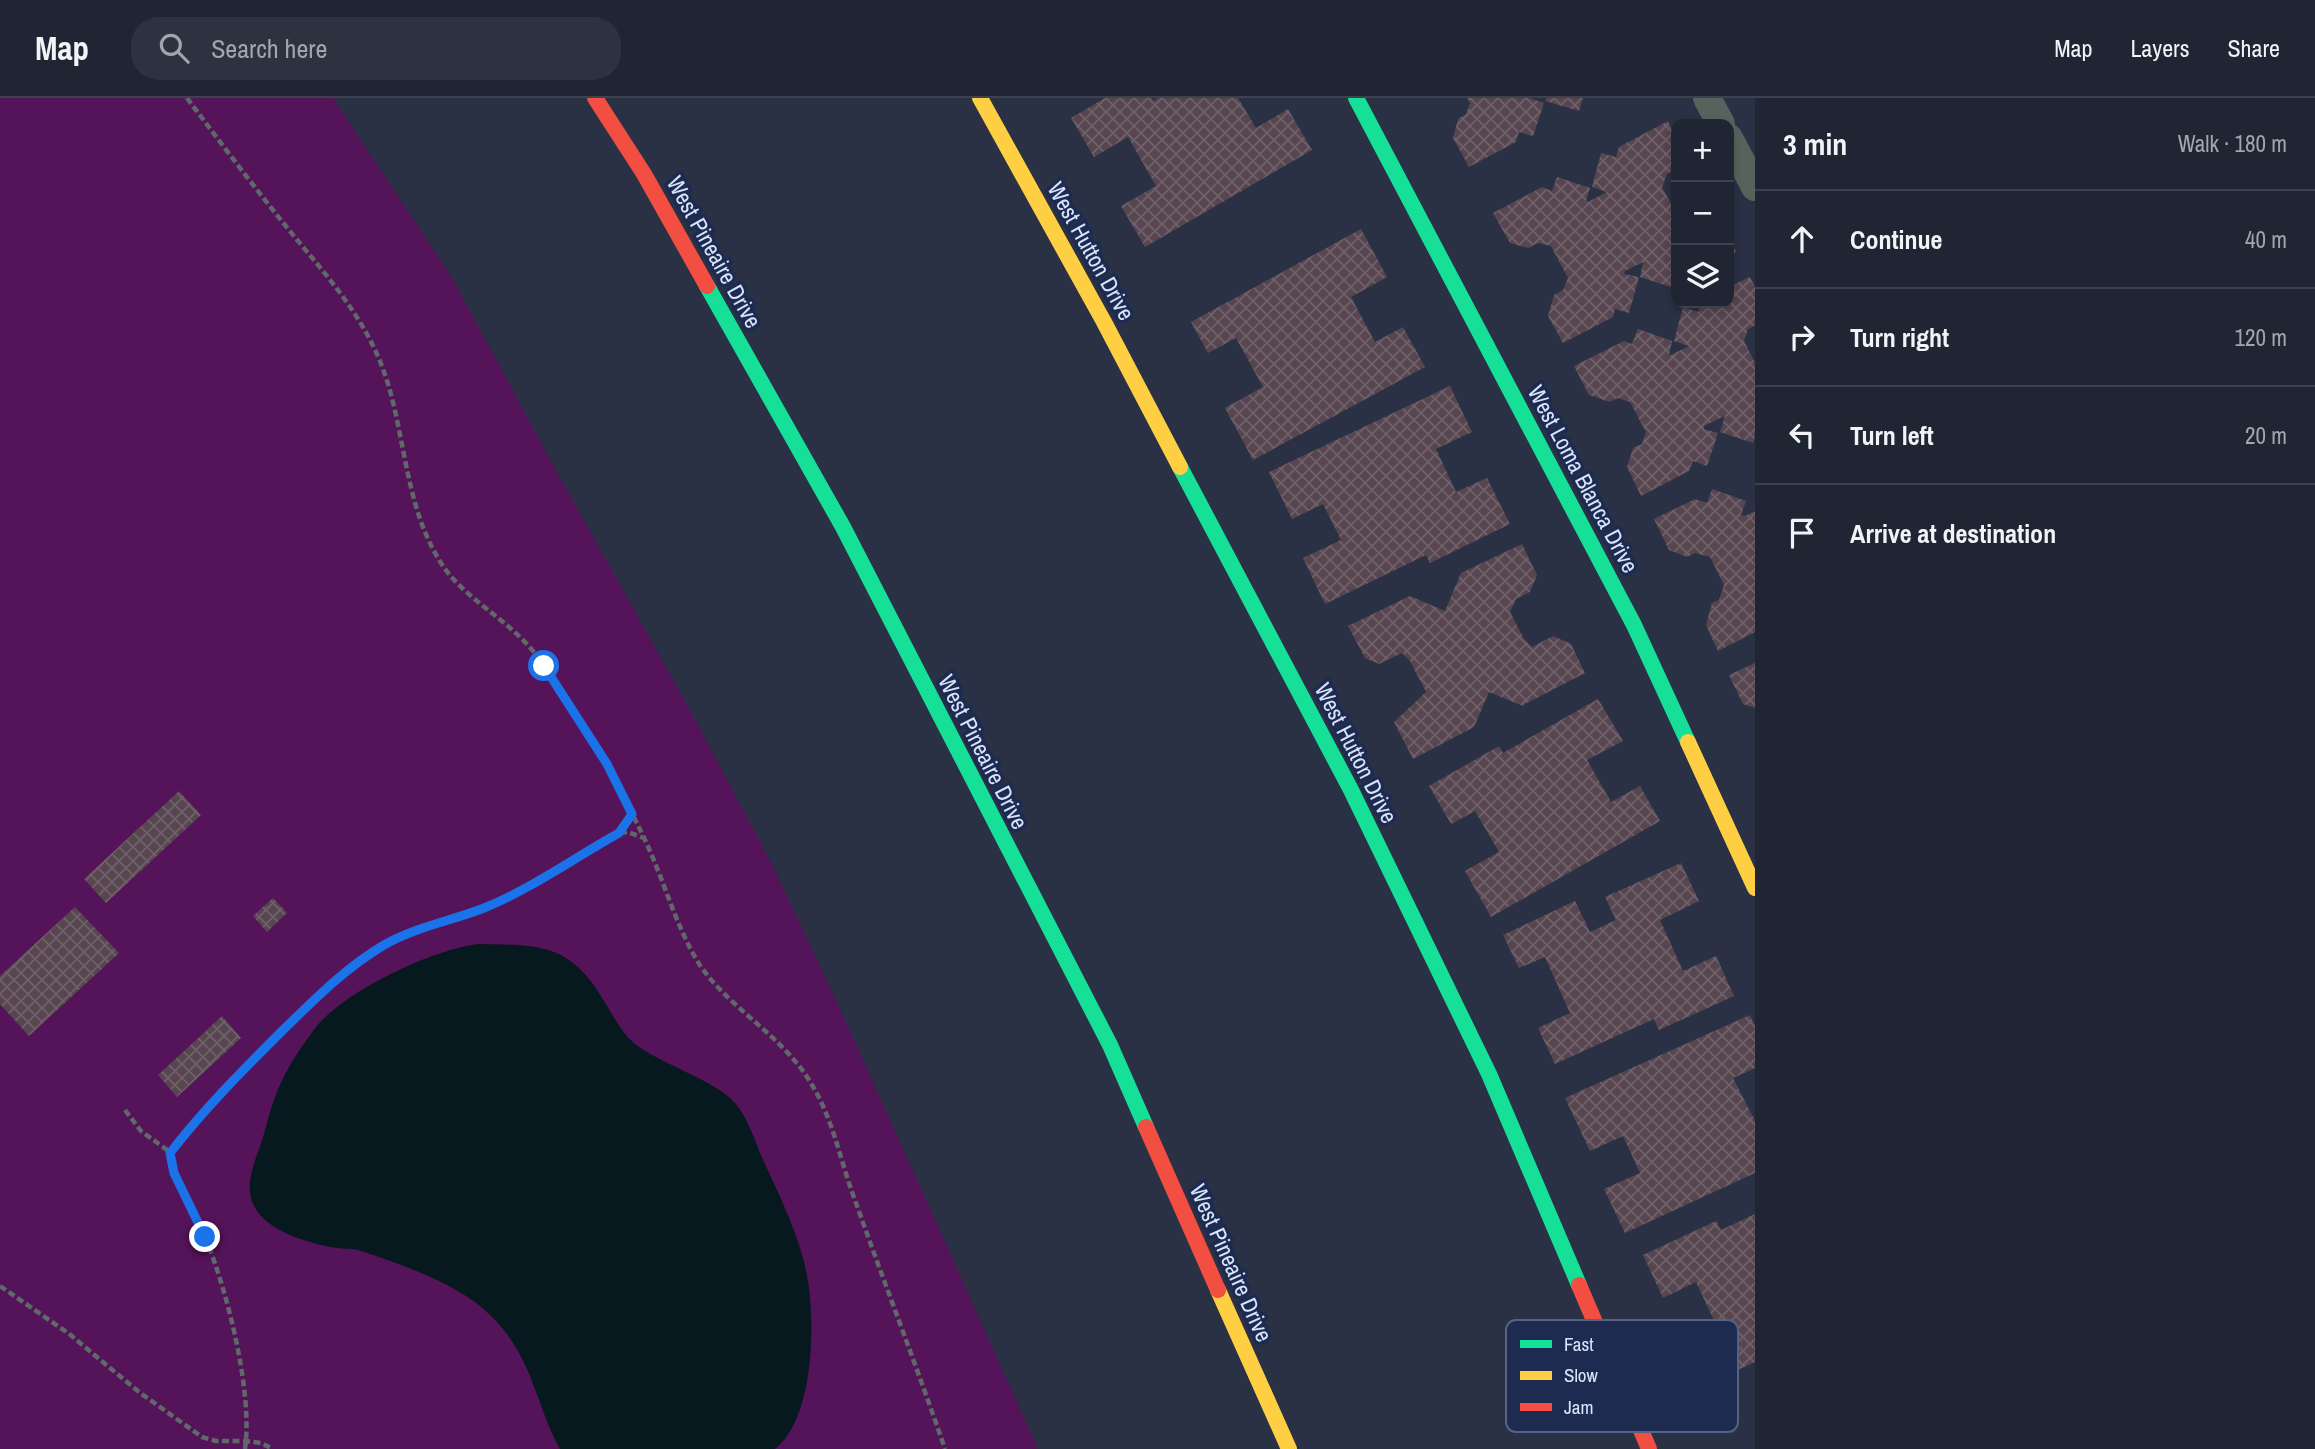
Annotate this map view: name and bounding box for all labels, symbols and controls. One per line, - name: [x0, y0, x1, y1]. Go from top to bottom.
- search box: [131, 17, 621, 80]
- text: Map: [35, 26, 89, 70]
- icon: search: [155, 29, 193, 67]
- text: Search here: [211, 31, 327, 66]
- text: Map: [2054, 32, 2092, 64]
- text: Layers: [2130, 32, 2189, 64]
- text: Share: [2227, 32, 2280, 64]
- map controls: [1671, 119, 1734, 308]
- button: +: [1671, 119, 1734, 182]
- text: 3 min: [1783, 124, 1847, 164]
- text: Walk · 180 m: [2178, 128, 2287, 159]
- street label: West Pineaire Drive: [660, 170, 769, 333]
- street label: West Hutton Drive: [1041, 176, 1142, 326]
- button: −: [1671, 182, 1734, 245]
- icon: ahead: [1783, 220, 1821, 258]
- text: Continue: [1850, 222, 1942, 257]
- text: 40 m: [2245, 224, 2287, 255]
- button: layers: [1671, 245, 1734, 308]
- icon: right: [1783, 318, 1821, 356]
- text: Turn right: [1850, 320, 1949, 355]
- text: 120 m: [2235, 322, 2287, 353]
- street label: West Loma Blanca Drive: [1521, 380, 1646, 578]
- icon: left: [1783, 416, 1821, 454]
- text: Turn left: [1850, 418, 1934, 453]
- text: 20 m: [2245, 420, 2287, 451]
- icon: arrive: [1783, 514, 1821, 552]
- text: Arrive at destination: [1850, 516, 2056, 551]
- route start: [528, 650, 559, 681]
- street label: West Pineaire Drive: [931, 669, 1036, 834]
- street label: West Hutton Drive: [1308, 677, 1405, 828]
- street label: West Pineaire Drive: [1183, 1179, 1280, 1347]
- route end: [189, 1221, 220, 1252]
- legend: [1506, 1320, 1738, 1432]
- text: Fast: [1564, 1331, 1594, 1357]
- text: Slow: [1564, 1362, 1599, 1388]
- text: Jam: [1564, 1394, 1593, 1420]

